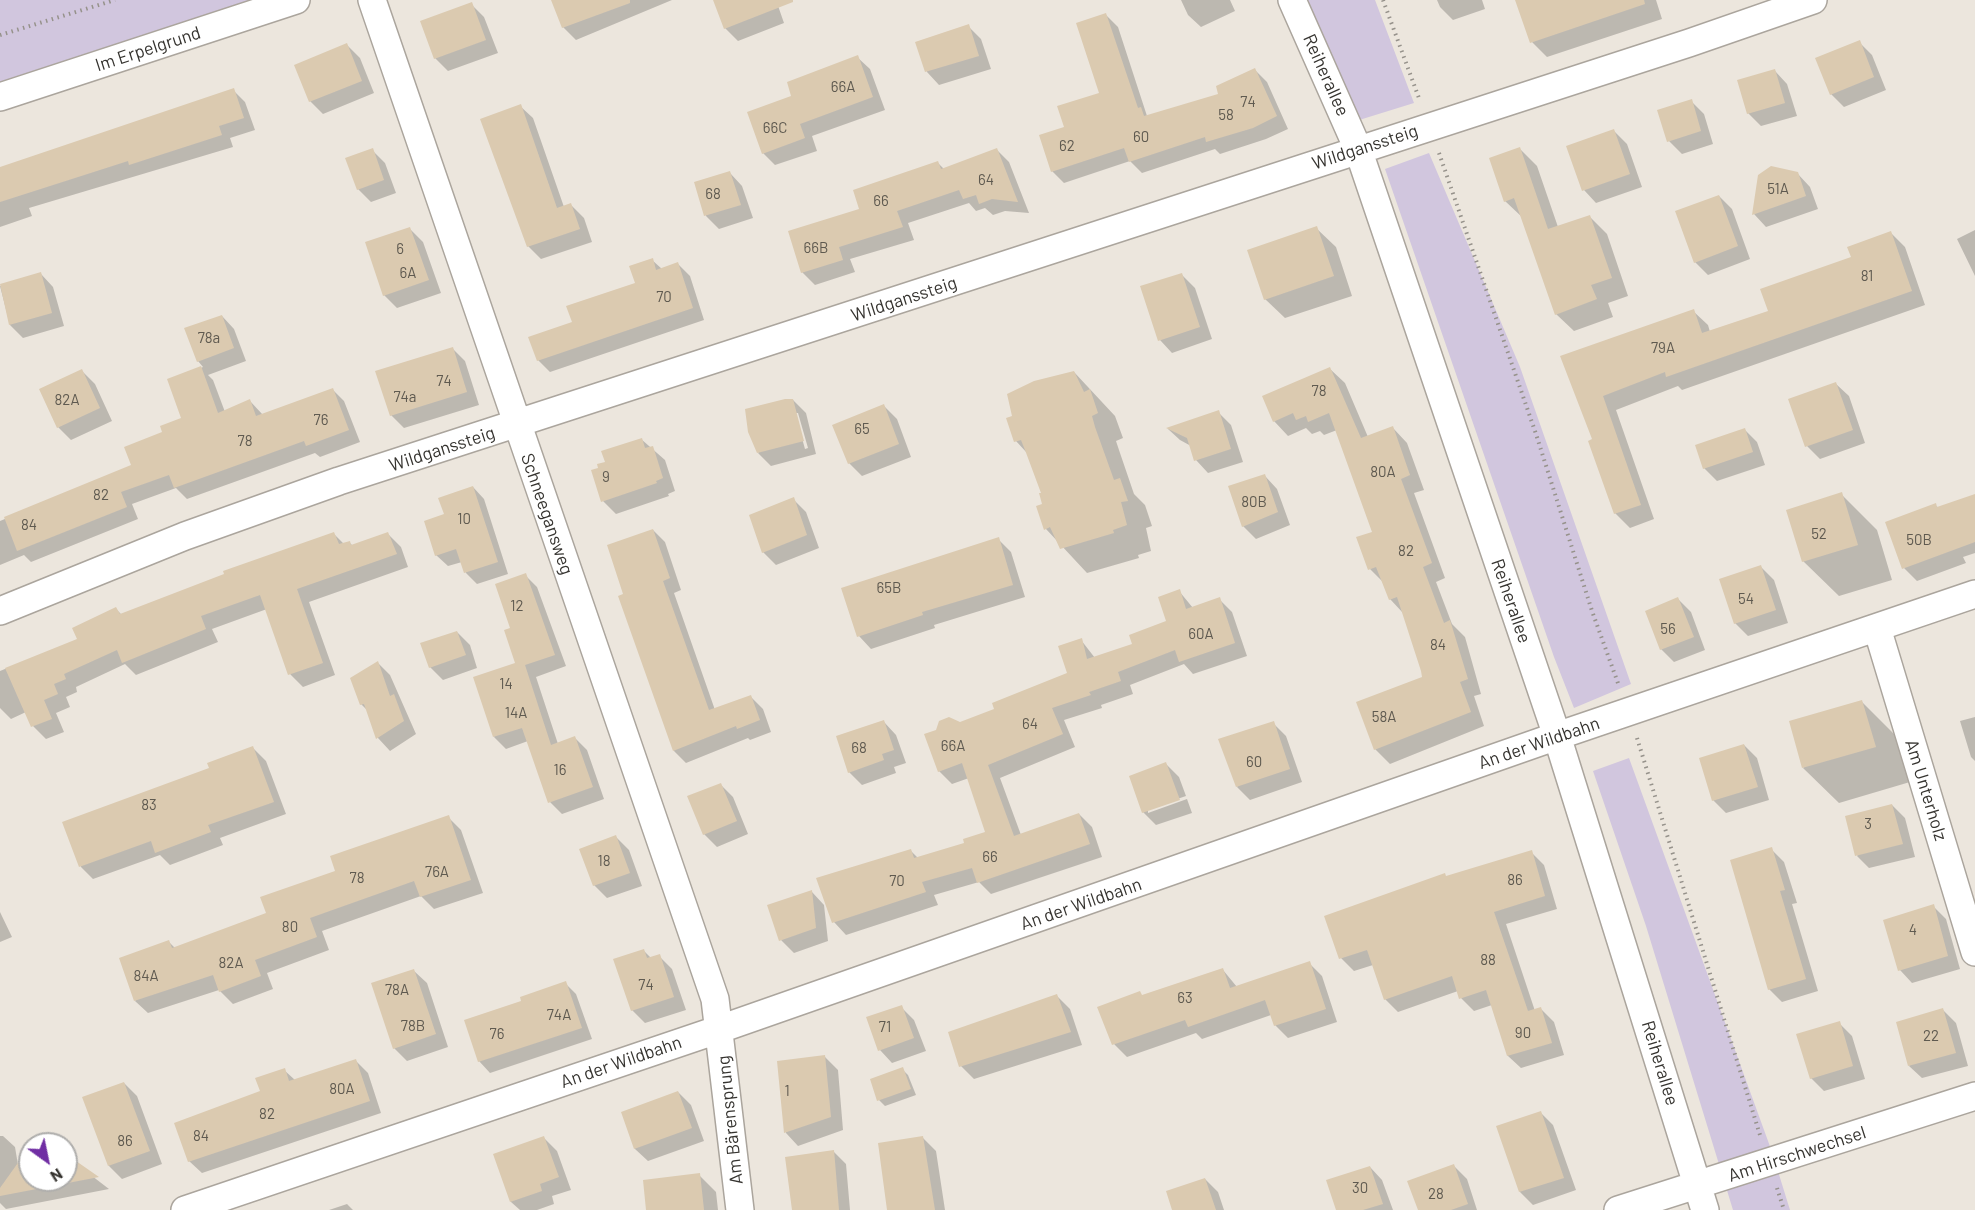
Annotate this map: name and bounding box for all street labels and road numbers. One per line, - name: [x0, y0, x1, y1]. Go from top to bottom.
- street label: Im Erpelgrund: [93, 22, 203, 76]
- street label: Reiherallee: [1298, 31, 1354, 119]
- street label: Wildganssteig: [1309, 120, 1421, 174]
- street label: Wildganssteig: [848, 272, 960, 326]
- street label: Wildganssteig: [386, 422, 498, 476]
- street label: Schneegansweg: [516, 451, 578, 577]
- street label: Reiherallee: [1487, 556, 1535, 646]
- street label: An der Wildbahn: [1476, 712, 1602, 774]
- street label: Am Unterholz: [1900, 737, 1952, 843]
- street label: An der Wildbahn: [1018, 873, 1144, 935]
- street label: Reiherallee: [1637, 1018, 1683, 1108]
- street label: An der Wildbahn: [558, 1031, 684, 1093]
- street label: Am Bärensprung: [712, 1054, 748, 1186]
- street label: Am Hirschwechsel: [1725, 1122, 1869, 1186]

